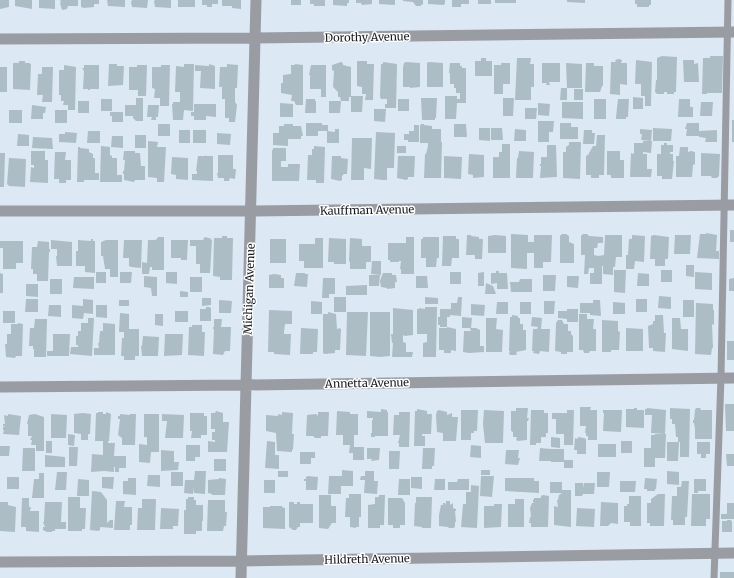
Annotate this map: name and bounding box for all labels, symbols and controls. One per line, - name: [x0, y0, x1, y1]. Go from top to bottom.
- street label: Dorothy Avenue: [325, 29, 410, 45]
- street label: Kauffman Avenue: [320, 202, 415, 218]
- street label: Michigan Avenue: [240, 243, 258, 335]
- street label: Annetta Avenue: [324, 375, 409, 391]
- street label: Hildreth Avenue: [324, 551, 410, 567]

